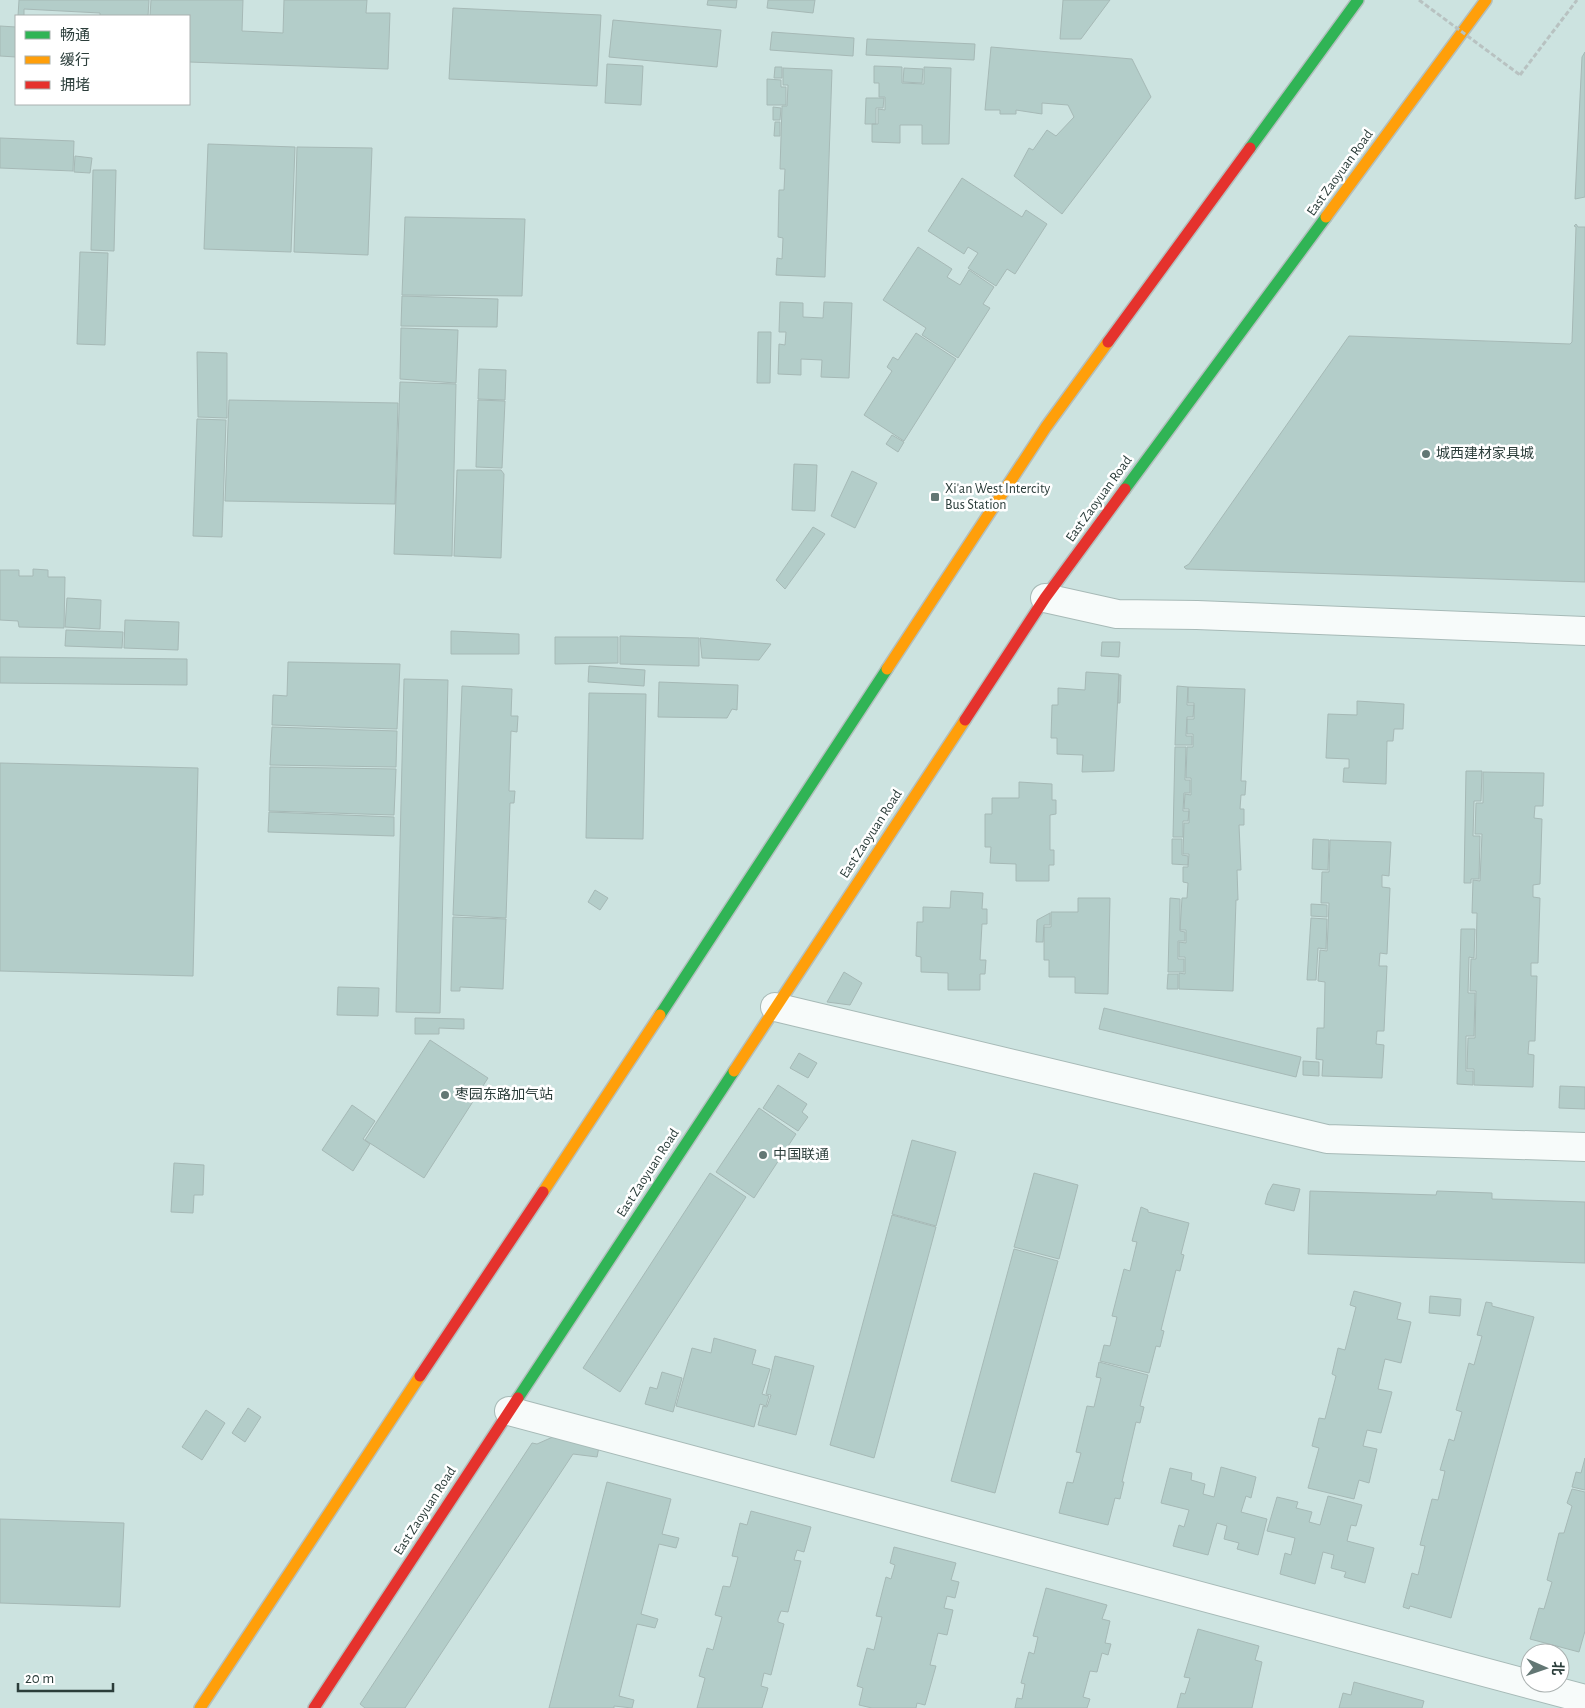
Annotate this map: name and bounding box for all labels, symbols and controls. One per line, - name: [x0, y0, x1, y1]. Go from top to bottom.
- legend: [15, 15, 190, 105]
- text: 畅通: [60, 27, 90, 43]
- text: 缓行: [60, 52, 90, 68]
- text: 拥堵: [60, 77, 90, 93]
- street label: East Zaoyuan Road: [1304, 128, 1376, 218]
- place label: 城西建材家具城: [1436, 445, 1534, 461]
- marker: 城西建材家具城: [1420, 448, 1432, 460]
- street label: East Zaoyuan Road: [1063, 454, 1135, 544]
- place label: Xi'an West Intercity Bus Station: [945, 482, 1050, 512]
- marker: Xi'an West Intercity Bus Station: [929, 491, 941, 503]
- street label: East Zaoyuan Road: [837, 787, 905, 881]
- place label: 枣园东路加气站: [455, 1087, 553, 1102]
- marker: 枣园东路加气站: [439, 1089, 451, 1101]
- street label: East Zaoyuan Road: [614, 1126, 682, 1220]
- place label: 中国联通: [773, 1147, 829, 1162]
- marker: 中国联通: [757, 1149, 769, 1161]
- street label: East Zaoyuan Road: [391, 1464, 459, 1558]
- north arrow: [1520, 1643, 1570, 1693]
- scale bar: [18, 1660, 112, 1692]
- text: 北: [1550, 1661, 1565, 1676]
- text: 20 m: [25, 1671, 54, 1686]

